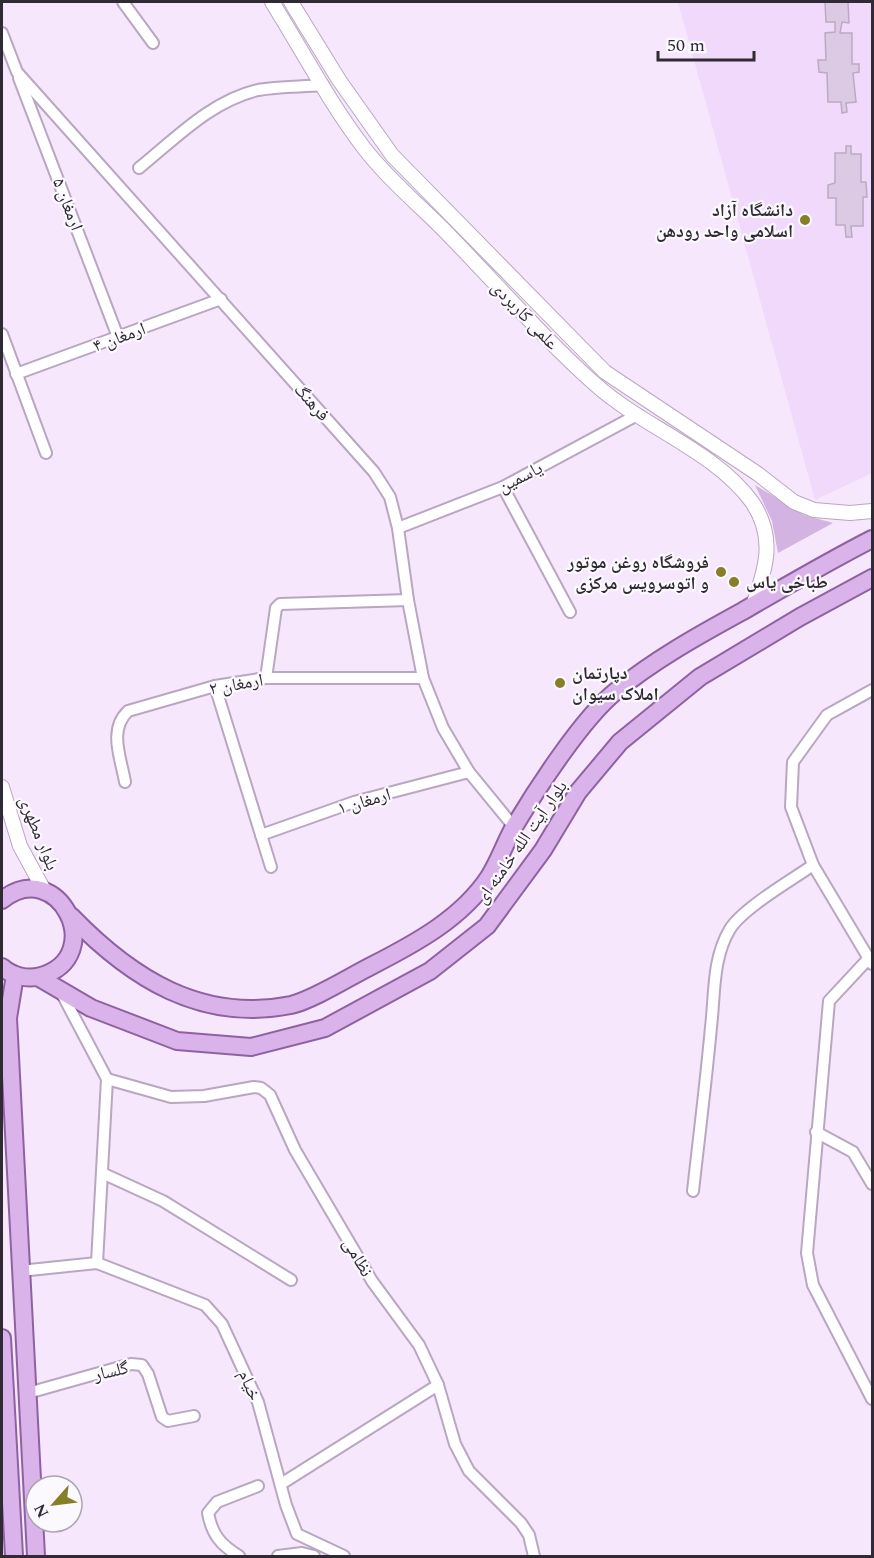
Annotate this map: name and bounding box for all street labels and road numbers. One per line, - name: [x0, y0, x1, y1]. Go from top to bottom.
- street label: ارمغان ۵: [45, 174, 90, 235]
- street label: علمی کاربردی: [485, 274, 565, 356]
- street label: ارمغان ۴: [89, 315, 149, 359]
- street label: فرهنگ: [287, 377, 336, 427]
- street label: یاسمین: [493, 455, 547, 500]
- street label: ارمغان ۲: [207, 666, 265, 703]
- street label: بلوار آیت الله خامنه ای: [469, 775, 574, 910]
- street label: ارمغان ۱: [334, 781, 394, 822]
- street label: بلوار مطهری: [11, 792, 66, 875]
- street label: نظامی: [336, 1233, 380, 1282]
- street label: گلسار: [90, 1354, 132, 1389]
- street label: خیام: [231, 1366, 268, 1405]

